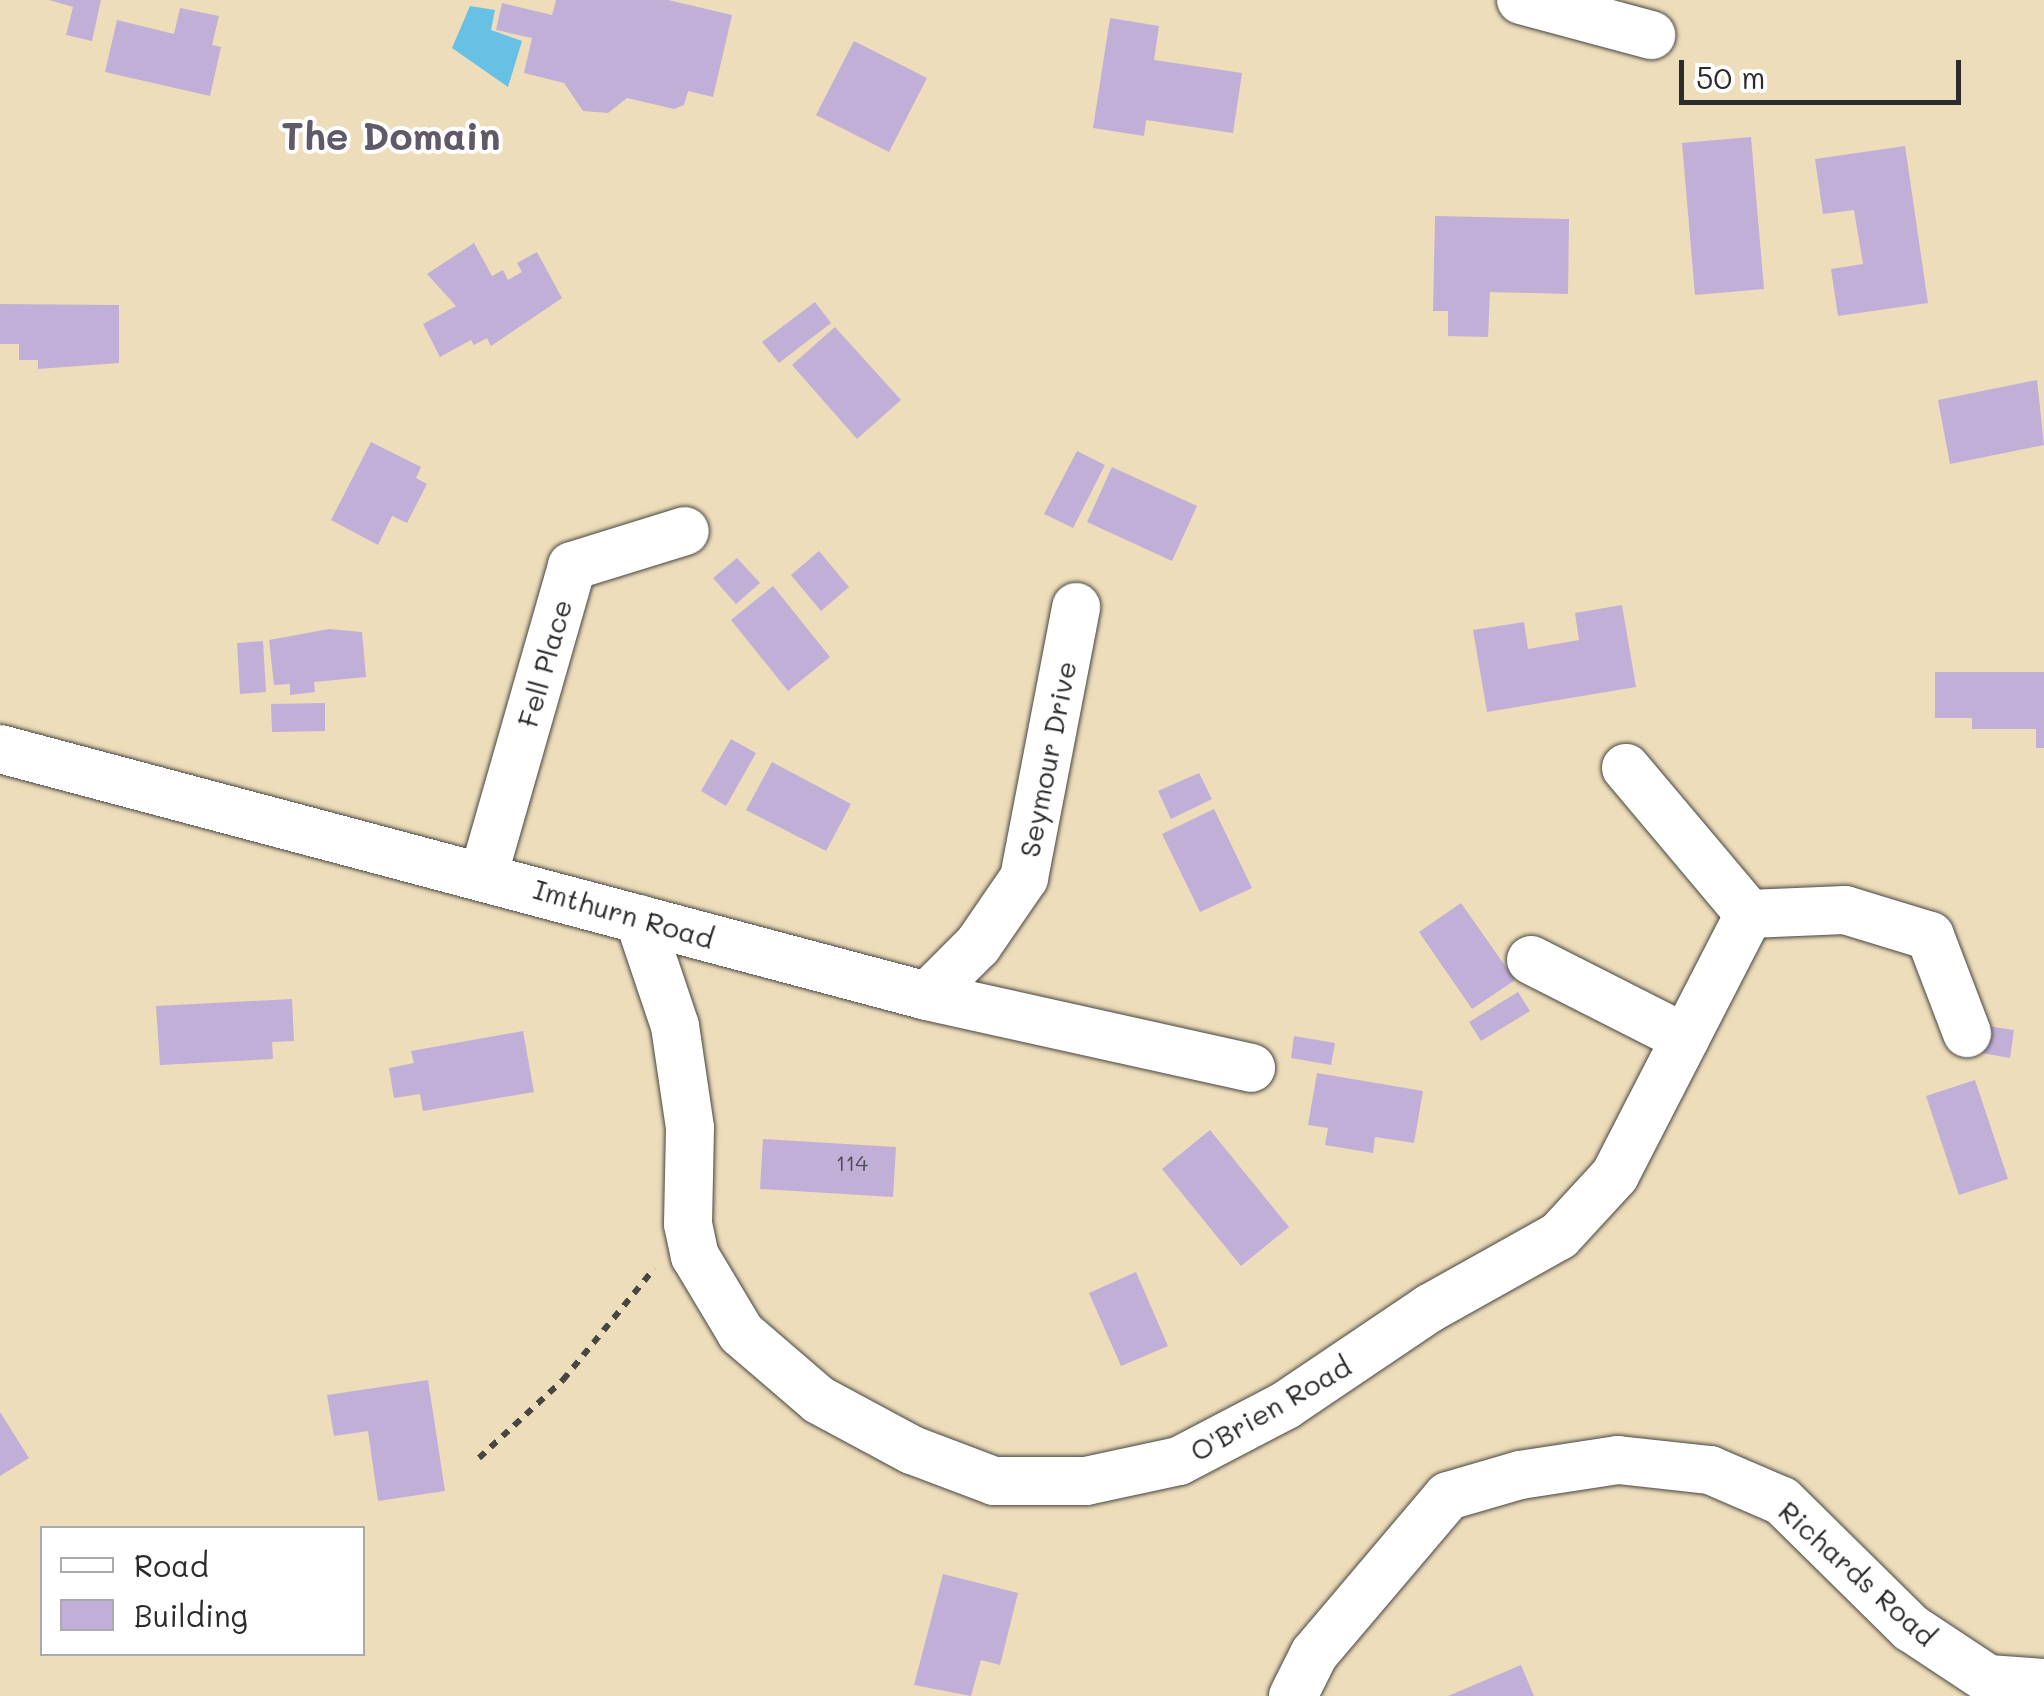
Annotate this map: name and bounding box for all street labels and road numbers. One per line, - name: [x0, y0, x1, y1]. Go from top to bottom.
- street label: Fell Place: [510, 595, 578, 731]
- street label: Seymour Drive: [1012, 658, 1082, 860]
- street label: Imthurn Road: [530, 871, 718, 955]
- street label: O'Brien Road: [1184, 1348, 1356, 1468]
- street label: Richards Road: [1772, 1493, 1944, 1653]

